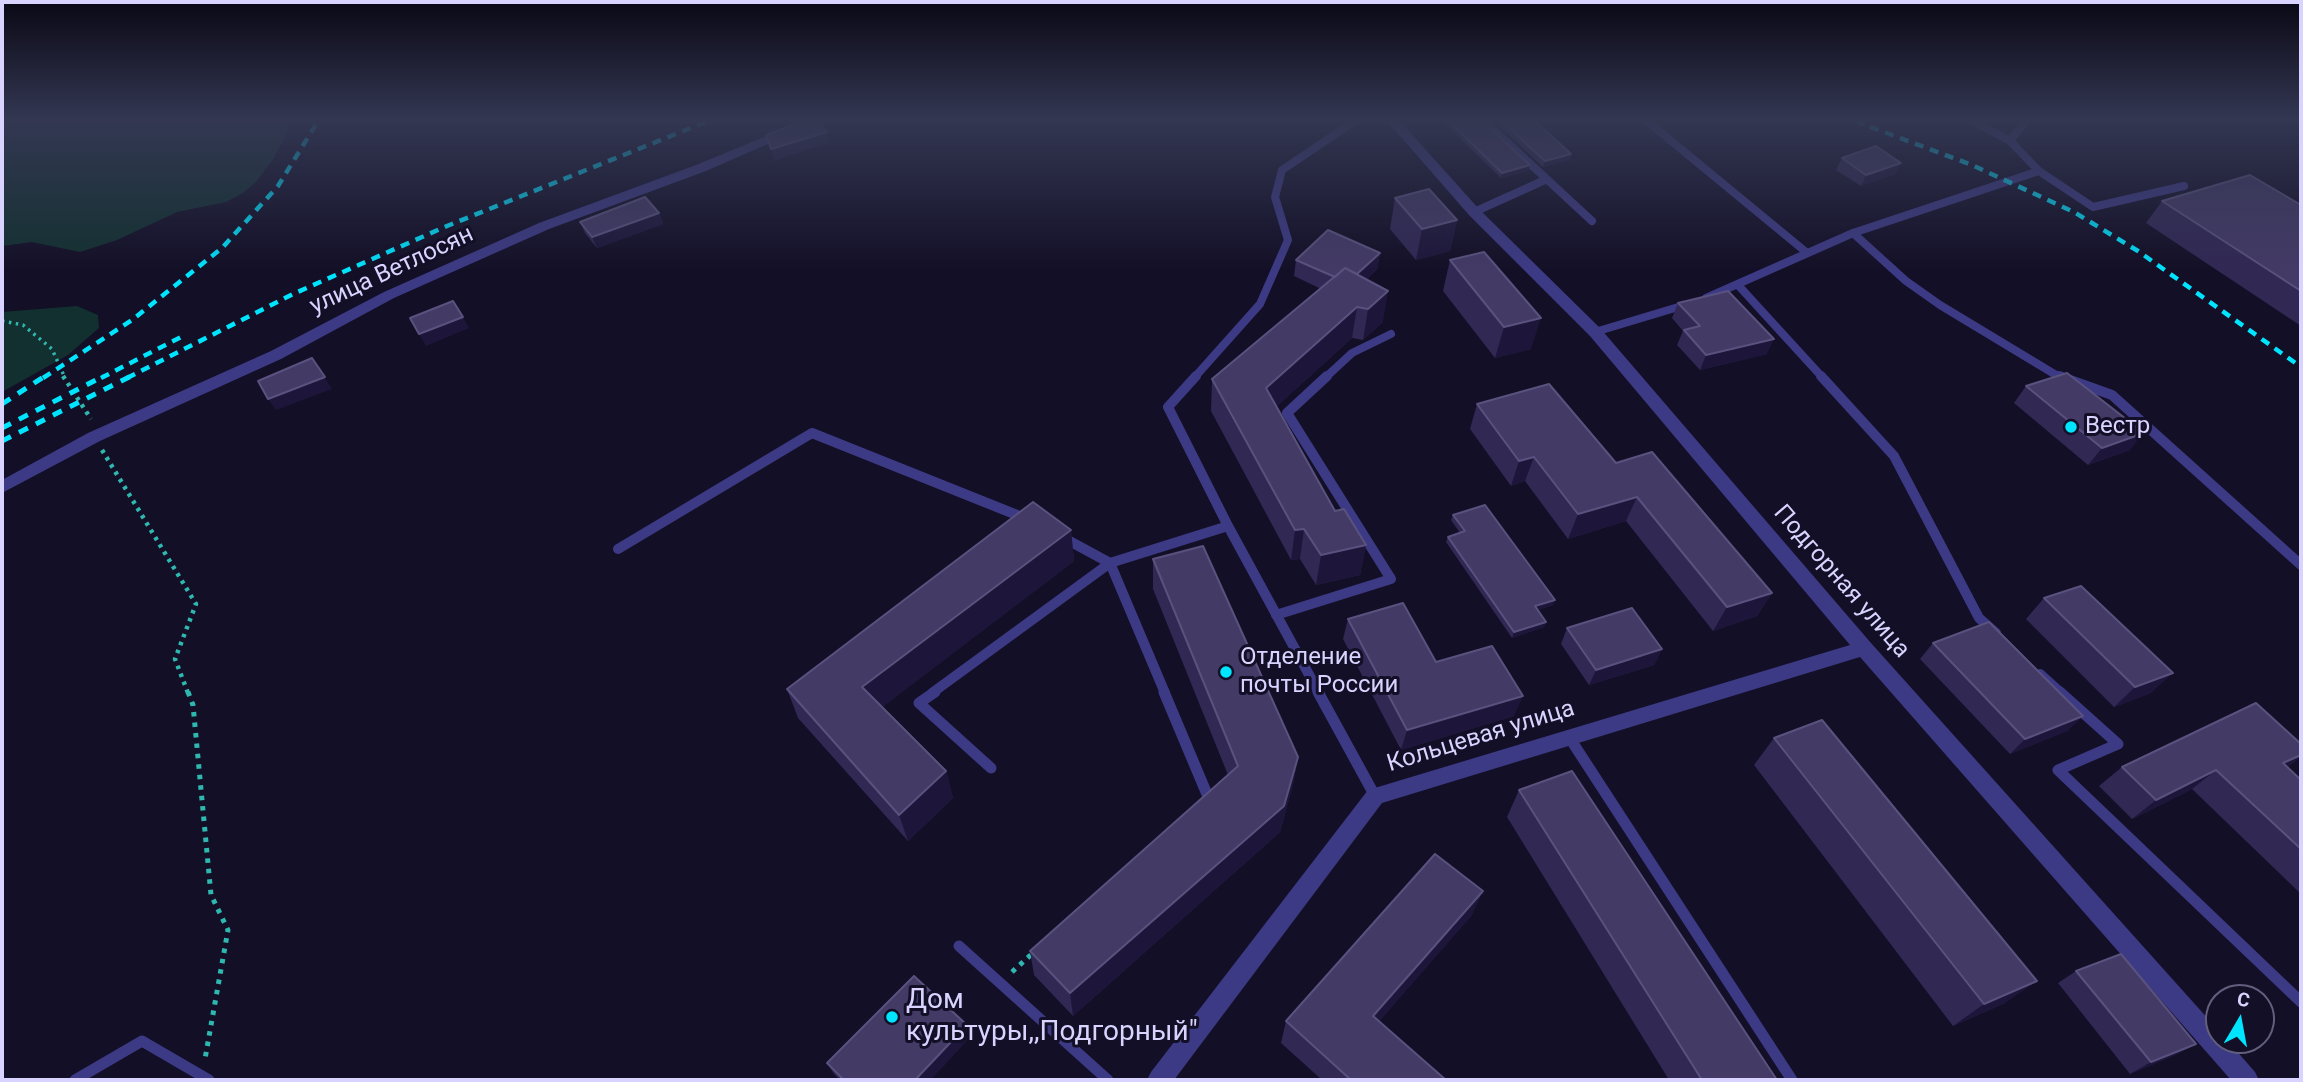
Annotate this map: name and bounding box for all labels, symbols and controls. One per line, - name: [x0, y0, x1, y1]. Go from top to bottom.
- street label: улица Ветлосян: [306, 221, 478, 321]
- place label: Вестр: [2085, 413, 2150, 441]
- marker: Вестр: [2063, 419, 2079, 435]
- street label: Подгорная улица: [1767, 500, 1915, 664]
- place label: Отделение почты России: [1240, 644, 1398, 700]
- marker: Отделение почты России: [1218, 664, 1234, 680]
- street label: Кольцевая улица: [1384, 695, 1578, 779]
- place label: Дом культуры,,Подгорный": [906, 984, 1198, 1050]
- north arrow: [2205, 984, 2275, 1054]
- text: С: [2235, 987, 2252, 1012]
- marker: Дом культуры,,Подгорный": [884, 1009, 900, 1025]

